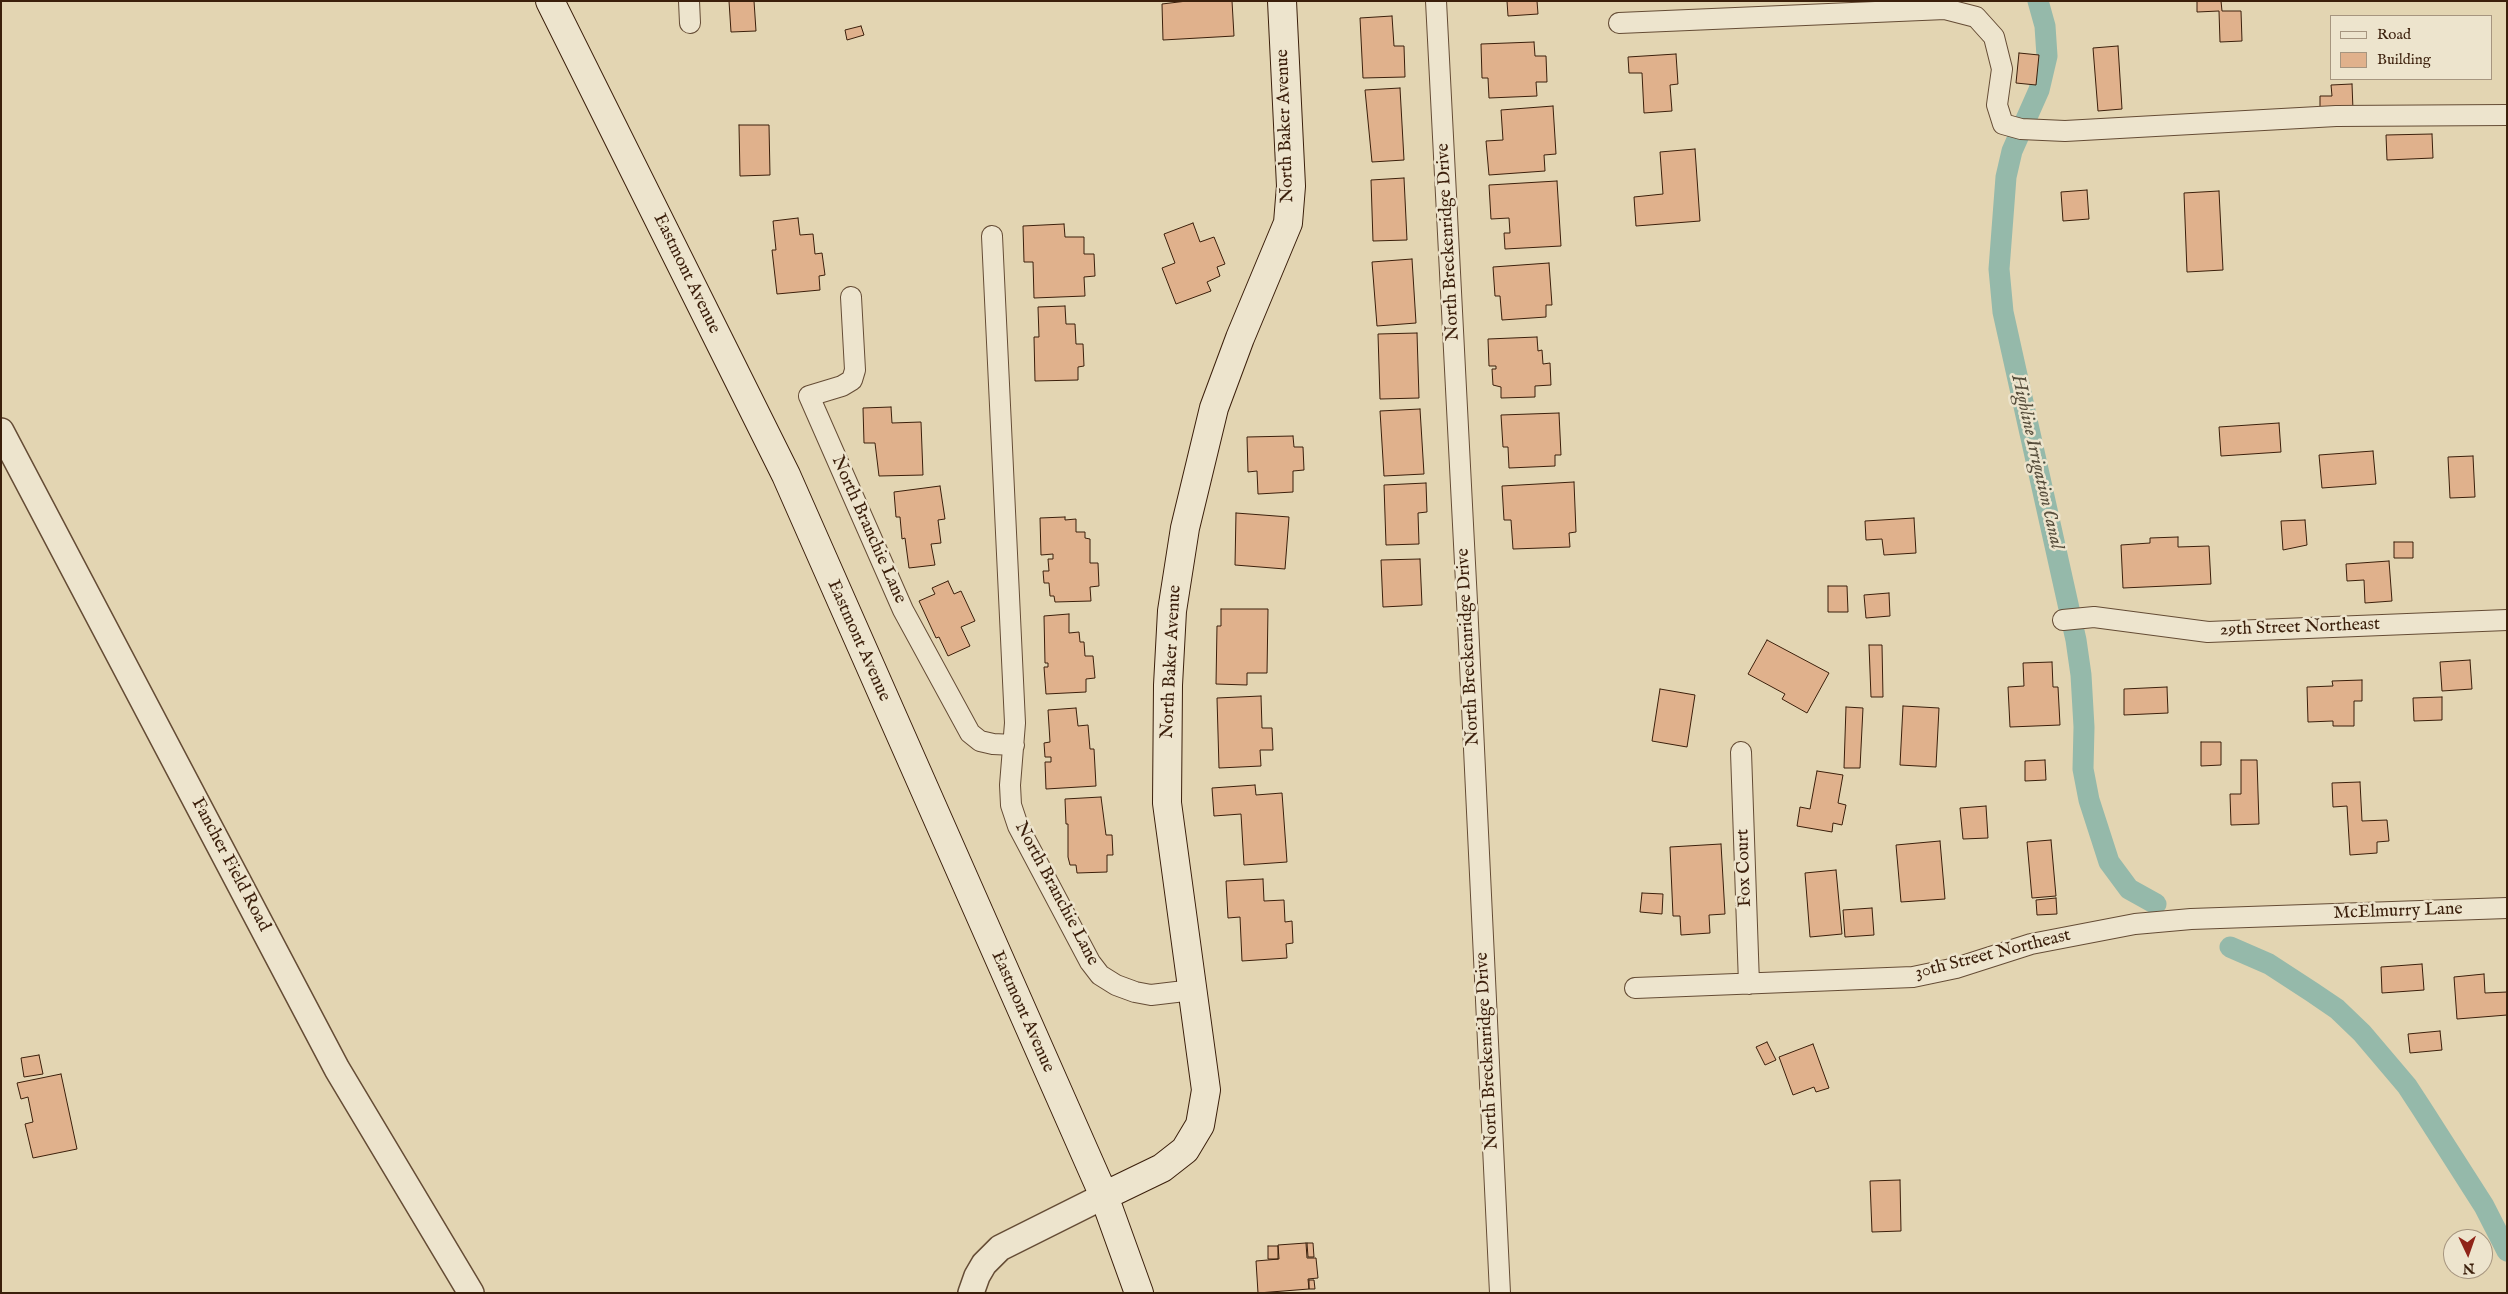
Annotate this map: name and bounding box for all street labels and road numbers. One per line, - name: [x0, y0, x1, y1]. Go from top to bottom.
- street label: North Baker Avenue: [1273, 49, 1299, 203]
- street label: North Breckenridge Drive: [1433, 143, 1465, 341]
- street label: Eastmont Avenue: [648, 210, 724, 338]
- street label: North Branchie Lane: [826, 453, 910, 607]
- street label: North Breckenridge Drive: [1453, 548, 1485, 746]
- street label: Eastmont Avenue: [822, 577, 894, 705]
- street label: North Baker Avenue: [1157, 585, 1187, 739]
- street label: 29th Street Northeast: [2220, 614, 2380, 642]
- street label: Fancher Field Road: [186, 795, 274, 935]
- street label: North Branchie Lane: [1009, 818, 1103, 970]
- street label: Fox Court: [1733, 829, 1757, 907]
- street label: McElmurry Lane: [2333, 899, 2463, 925]
- street label: 30th Street Northeast: [1913, 925, 2073, 985]
- street label: Eastmont Avenue: [986, 948, 1058, 1076]
- street label: North Breckenridge Drive: [1472, 952, 1504, 1150]

